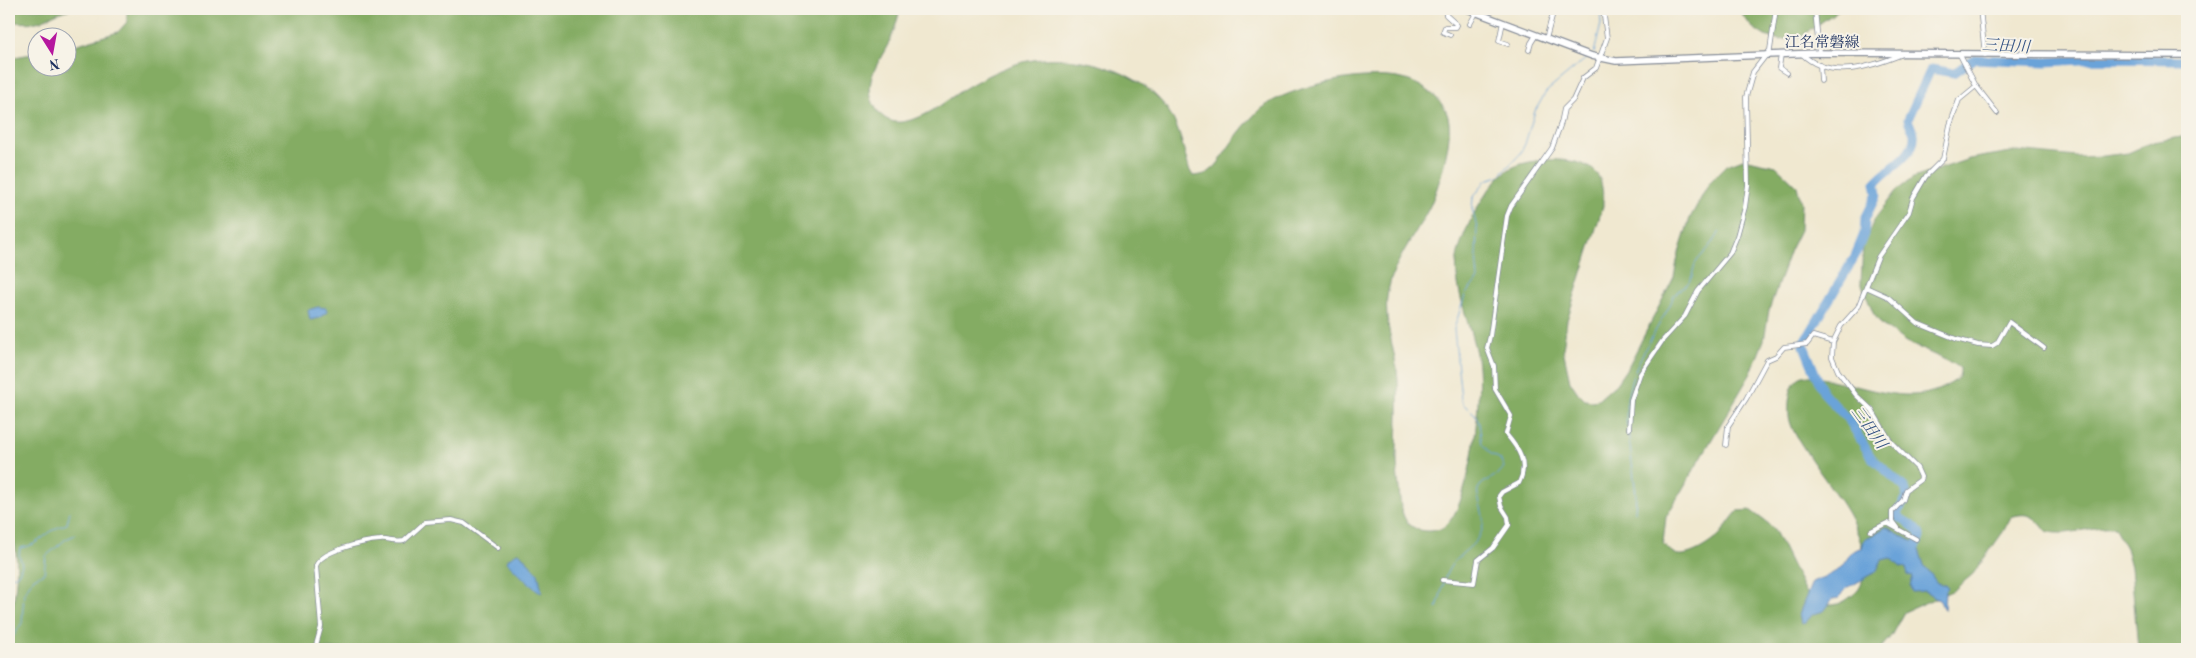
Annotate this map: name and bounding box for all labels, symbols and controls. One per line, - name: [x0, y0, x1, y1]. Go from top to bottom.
- north arrow: [28, 28, 78, 78]
- street label: 江名常磐線: [1784, 34, 1860, 51]
- water label: 三田川: [1982, 37, 2032, 56]
- text: N: [47, 56, 61, 72]
- water label: 三田川: [1848, 403, 1891, 454]

